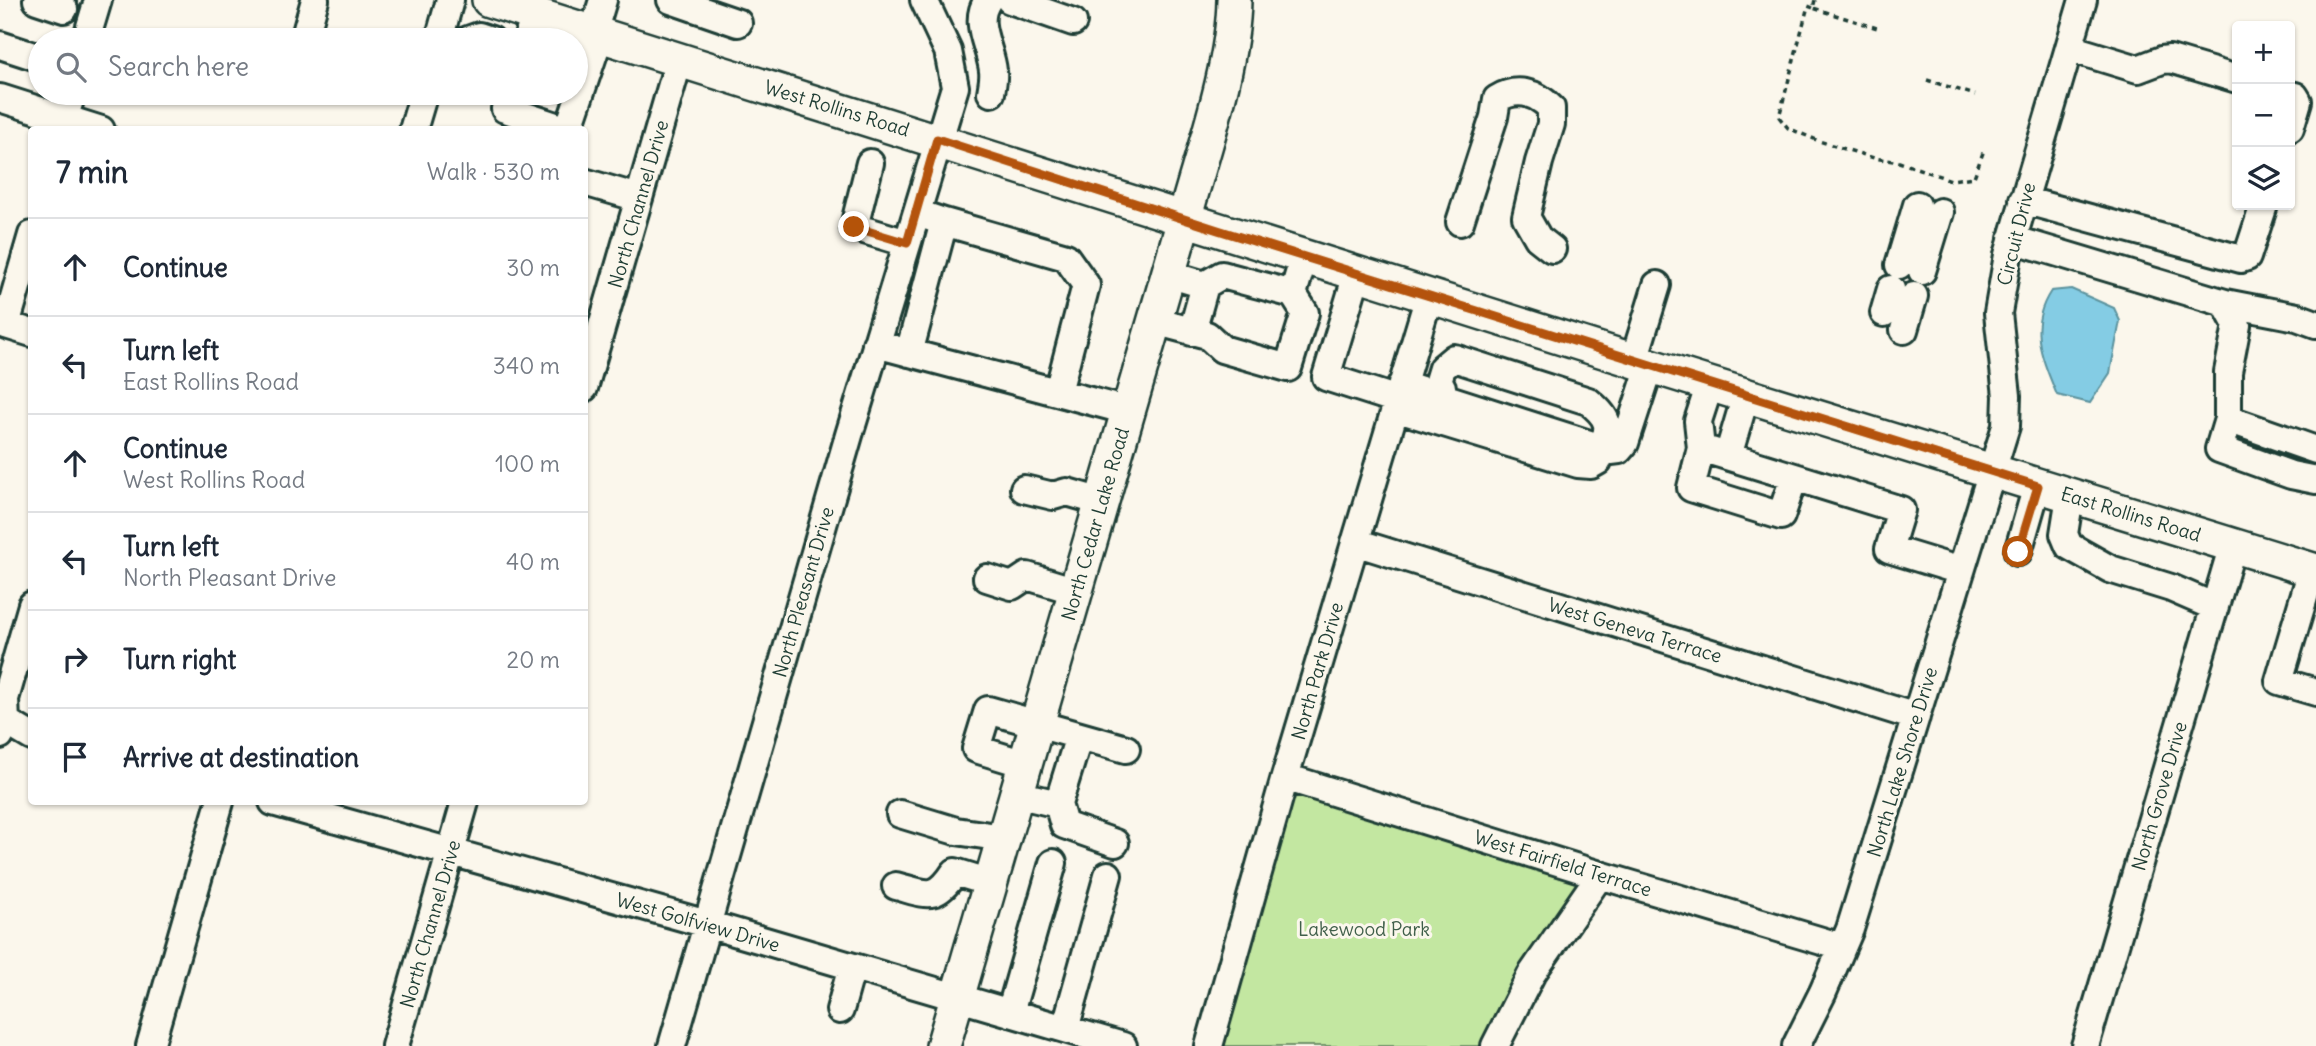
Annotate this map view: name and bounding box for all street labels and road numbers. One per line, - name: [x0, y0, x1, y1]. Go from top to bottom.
- street label: West Rollins Road: [762, 75, 912, 141]
- street label: North Channel Drive: [603, 117, 673, 291]
- street label: Circuit Drive: [1992, 180, 2040, 288]
- street label: North Cedar Lake Road: [1056, 425, 1134, 623]
- street label: East Rollins Road: [2058, 481, 2204, 547]
- street label: North Pleasant Drive: [767, 504, 839, 680]
- street label: West Geneva Terrace: [1545, 592, 1725, 668]
- street label: North Park Drive: [1286, 599, 1348, 743]
- street label: North Lake Shore Drive: [1862, 664, 1942, 860]
- street label: North Grove Drive: [2126, 719, 2192, 873]
- street label: West Fairfield Terrace: [1471, 825, 1655, 901]
- street label: North Channel Drive: [395, 837, 465, 1011]
- street label: West Golfview Drive: [613, 887, 783, 957]

